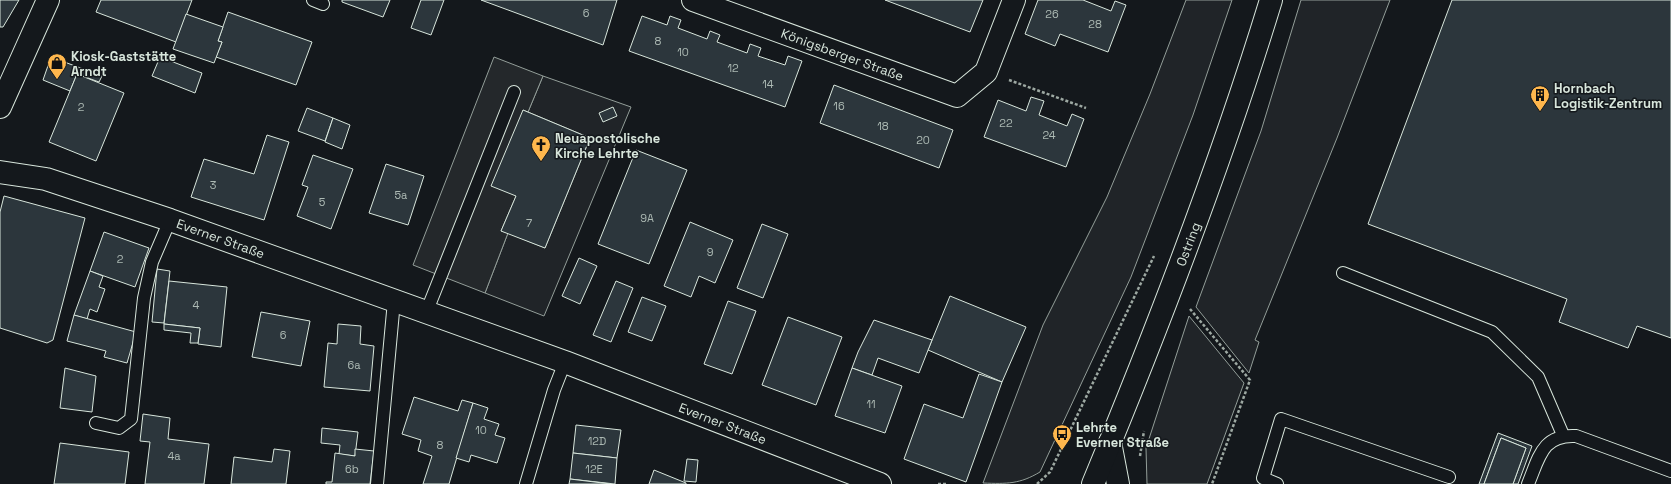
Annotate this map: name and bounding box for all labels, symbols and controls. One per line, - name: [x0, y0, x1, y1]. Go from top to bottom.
- house number: 6: [583, 6, 590, 20]
- house number: 26: [1045, 7, 1059, 21]
- house number: 28: [1088, 17, 1102, 31]
- street label: Königsberger Straße: [779, 24, 906, 84]
- house number: 8: [655, 34, 662, 48]
- house number: 10: [677, 45, 689, 59]
- place label: Kiosk-Gaststätte Arndt: [71, 48, 176, 80]
- shop icon: Kiosk-Gaststätte Arndt: [46, 52, 68, 80]
- house number: 12: [727, 61, 739, 75]
- house number: 14: [762, 77, 774, 91]
- place label: Hornbach Logistik-Zentrum: [1554, 80, 1662, 112]
- building icon: Hornbach Logistik-Zentrum: [1529, 84, 1551, 112]
- house number: 16: [833, 99, 845, 113]
- house number: 2: [78, 100, 85, 114]
- house number: 22: [999, 116, 1013, 130]
- house number: 18: [877, 119, 889, 133]
- house number: 24: [1042, 128, 1056, 142]
- place label: Neuapostolische Kirche Lehrte: [555, 130, 660, 162]
- house number: 20: [916, 133, 930, 147]
- church icon: Neuapostolische Kirche Lehrte: [530, 134, 552, 162]
- house number: 3: [210, 178, 217, 192]
- house number: 5a: [395, 188, 408, 202]
- house number: 5: [319, 195, 326, 209]
- house number: 9A: [640, 211, 654, 225]
- street label: Everner Straße: [174, 215, 267, 262]
- house number: 7: [526, 216, 532, 230]
- street label: Ostring: [1172, 220, 1204, 269]
- house number: 9: [707, 245, 714, 259]
- house number: 2: [117, 252, 124, 266]
- house number: 4: [193, 298, 200, 312]
- house number: 6: [280, 328, 287, 342]
- house number: 6a: [347, 358, 361, 372]
- house number: 11: [866, 397, 876, 411]
- street label: Everner Straße: [676, 398, 769, 448]
- place label: Lehrte Everner Straße: [1076, 419, 1169, 451]
- house number: 10: [475, 423, 487, 437]
- bus stop icon: Lehrte Everner Straße: [1051, 423, 1073, 451]
- house number: 12D: [588, 434, 606, 448]
- house number: 8: [437, 438, 444, 452]
- house number: 4a: [167, 449, 181, 463]
- house number: 6b: [345, 462, 359, 476]
- house number: 12E: [585, 462, 603, 476]

